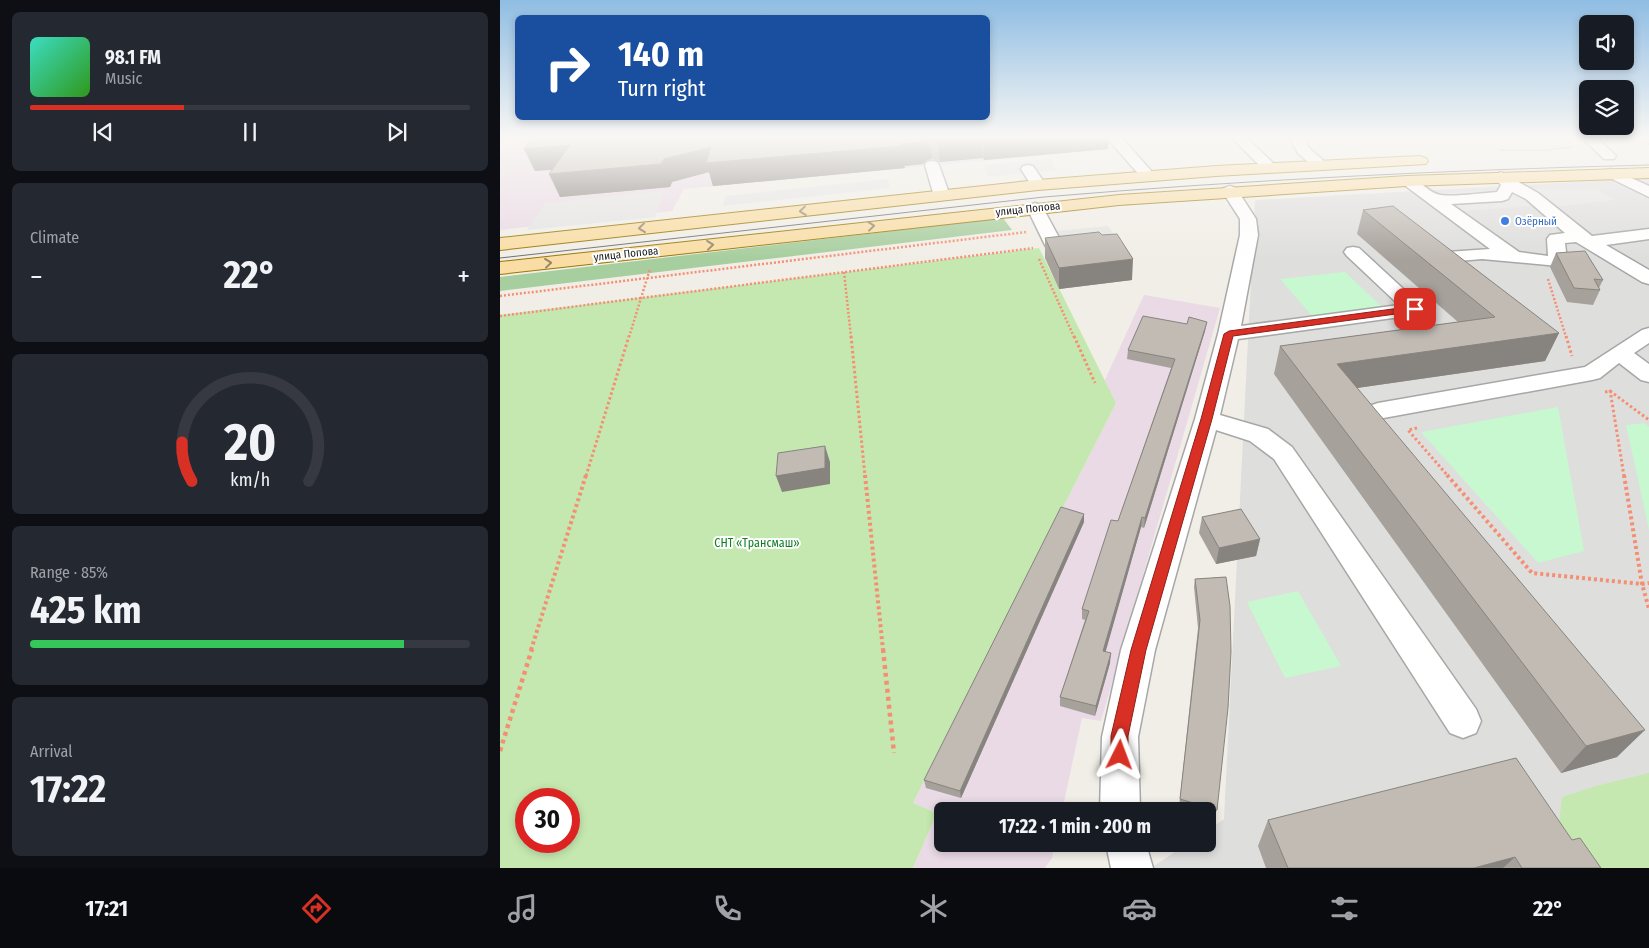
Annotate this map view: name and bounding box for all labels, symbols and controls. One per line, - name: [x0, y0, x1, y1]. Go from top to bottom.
- map controls: [1579, 15, 1634, 135]
- button: sound: [1579, 15, 1634, 70]
- text: 140 m: [618, 33, 704, 75]
- icon: right: [535, 35, 600, 100]
- text: 98.1 FM: [105, 46, 161, 69]
- text: Music: [105, 69, 142, 88]
- text: Turn right: [618, 75, 706, 102]
- button: layers: [1579, 80, 1634, 135]
- icon: previous: [89, 118, 117, 146]
- icon: pause: [236, 118, 264, 146]
- icon: next: [383, 118, 411, 146]
- street label: улица Попова: [995, 199, 1061, 219]
- one-way arrow: [799, 205, 807, 216]
- marker: Озёрный: [1499, 215, 1511, 227]
- place label: Озёрный: [1515, 215, 1557, 228]
- one-way arrow: [868, 221, 876, 232]
- one-way arrow: [637, 223, 645, 234]
- text: Climate: [30, 228, 79, 247]
- one-way arrow: [706, 240, 714, 251]
- street label: улица Попова: [593, 244, 659, 264]
- text: 22°: [223, 252, 276, 298]
- one-way arrow: [545, 258, 553, 269]
- text: −: [30, 260, 43, 293]
- text: +: [457, 260, 470, 293]
- pin: [1394, 288, 1436, 330]
- icon: arrive: [1401, 295, 1429, 323]
- text: 20: [223, 411, 276, 474]
- text: km/h: [230, 469, 270, 491]
- park label: СНТ «Трансмаш»: [714, 536, 800, 550]
- text: Range · 85%: [30, 563, 108, 582]
- text: 425 km: [30, 587, 142, 633]
- position arrow: [1093, 728, 1145, 780]
- text: Arrival: [30, 742, 72, 761]
- text: 17:22: [30, 766, 106, 812]
- speed limit sign: 30: [515, 788, 580, 853]
- text: 17:22 · 1 min · 200 m: [999, 815, 1151, 838]
- icon: directions: [299, 891, 334, 926]
- icon: music: [505, 891, 540, 926]
- icon: phone: [710, 891, 745, 926]
- icon: climate: [916, 891, 951, 926]
- icon: car: [1122, 891, 1157, 926]
- icon: filters: [1327, 891, 1362, 926]
- text: 17:21: [85, 895, 128, 922]
- text: 22°: [1533, 895, 1564, 922]

